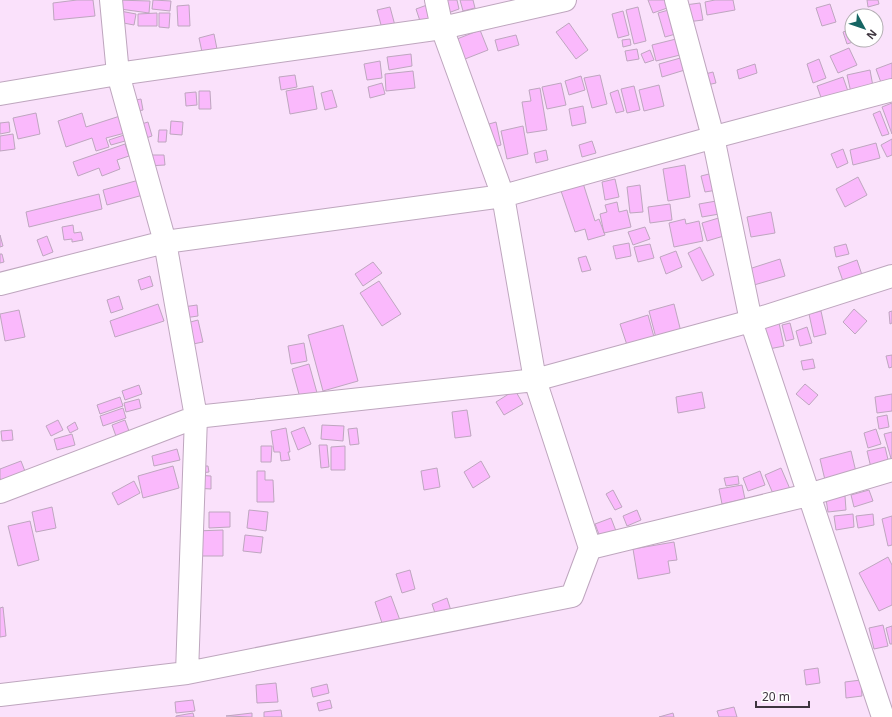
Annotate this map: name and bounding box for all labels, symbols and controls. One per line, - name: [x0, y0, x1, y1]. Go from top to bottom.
- north arrow: [844, 8, 884, 48]
- text: N: [863, 26, 881, 43]
- scale bar: [756, 683, 809, 709]
- text: 20 m: [762, 688, 790, 705]

